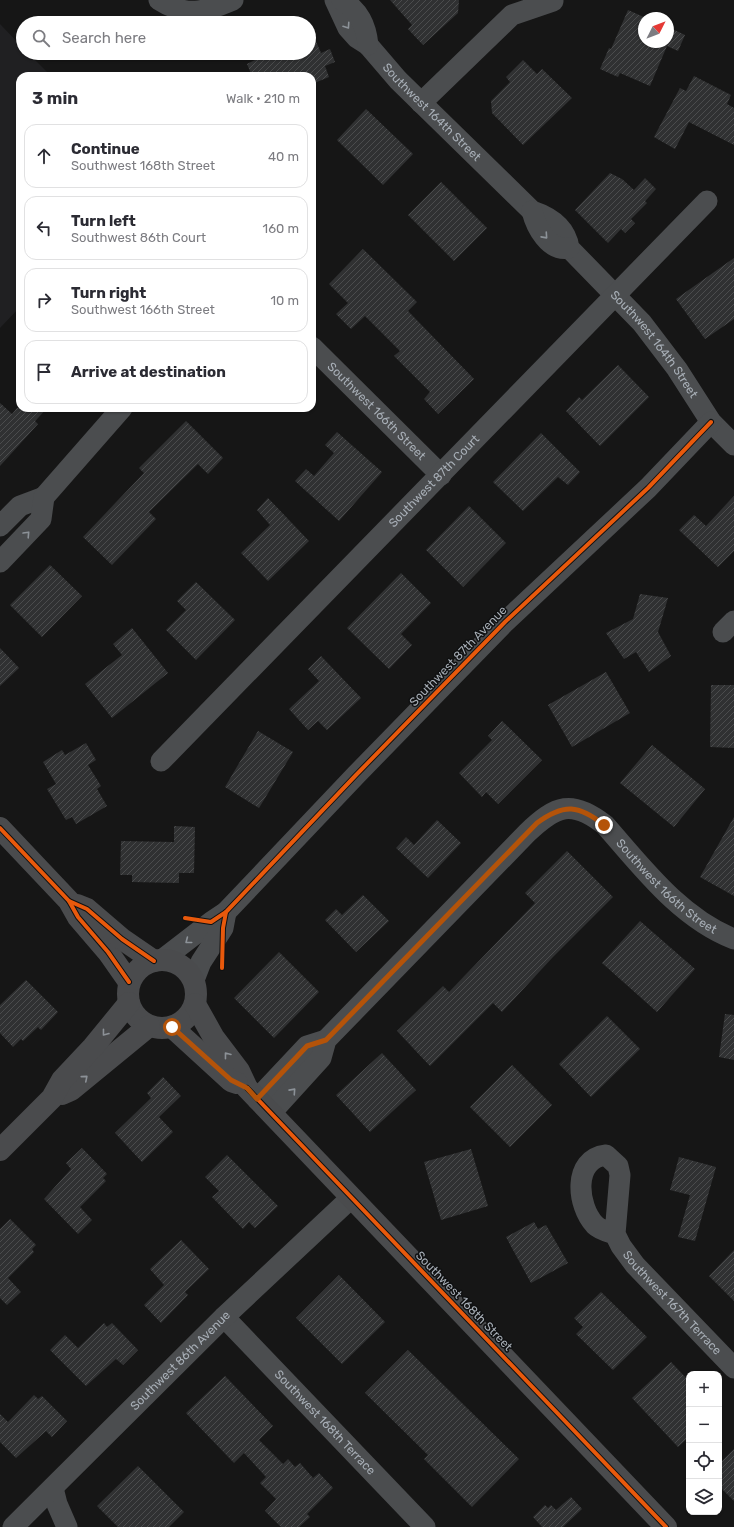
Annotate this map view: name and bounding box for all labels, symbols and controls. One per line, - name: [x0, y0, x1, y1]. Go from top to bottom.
- north arrow: [638, 12, 674, 48]
- search box: [16, 16, 316, 60]
- one-way arrow: [342, 22, 350, 29]
- icon: search: [30, 27, 52, 49]
- text: Search here: [62, 29, 146, 47]
- street label: Southwest 164th Street: [380, 60, 484, 164]
- text: 3 min: [32, 88, 78, 108]
- text: Walk · 210 m: [226, 91, 300, 106]
- text: Continue: [71, 140, 140, 158]
- icon: ahead: [33, 145, 55, 167]
- text: 40 m: [268, 149, 299, 164]
- text: Southwest 168th Street: [71, 158, 215, 173]
- text: Turn left: [71, 212, 136, 230]
- icon: left: [33, 217, 55, 239]
- text: 160 m: [263, 221, 299, 236]
- text: Southwest 86th Court: [71, 230, 206, 245]
- one-way arrow: [540, 231, 547, 239]
- text: Turn right: [71, 284, 146, 302]
- street label: Southwest 164th Street: [608, 288, 701, 401]
- icon: right: [33, 289, 55, 311]
- text: 10 m: [270, 293, 299, 308]
- text: Southwest 166th Street: [71, 302, 215, 317]
- street label: Southwest 166th Street: [325, 359, 429, 463]
- icon: arrive: [33, 361, 55, 383]
- text: Arrive at destination: [71, 363, 226, 381]
- street label: Southwest 87th Court: [386, 432, 482, 530]
- one-way arrow: [22, 531, 30, 539]
- street label: Southwest 87th Avenue: [406, 603, 510, 709]
- route end: [595, 816, 613, 834]
- street label: Southwest 166th Street: [613, 836, 719, 937]
- one-way arrow: [185, 937, 192, 944]
- route start: [163, 1018, 181, 1036]
- one-way arrow: [102, 1029, 109, 1036]
- one-way arrow: [225, 1053, 232, 1060]
- one-way arrow: [80, 1076, 88, 1083]
- one-way arrow: [288, 1088, 295, 1096]
- street label: Southwest 168th Street: [413, 1248, 515, 1354]
- street label: Southwest 167th Terrace: [620, 1248, 725, 1358]
- street label: Southwest 86th Avenue: [127, 1308, 233, 1413]
- street label: Southwest 168th Terrace: [272, 1367, 379, 1478]
- map controls: [686, 1371, 722, 1515]
- button: +: [686, 1371, 722, 1407]
- button: −: [686, 1407, 722, 1443]
- button: locate: [686, 1443, 722, 1479]
- button: layers: [686, 1479, 722, 1515]

